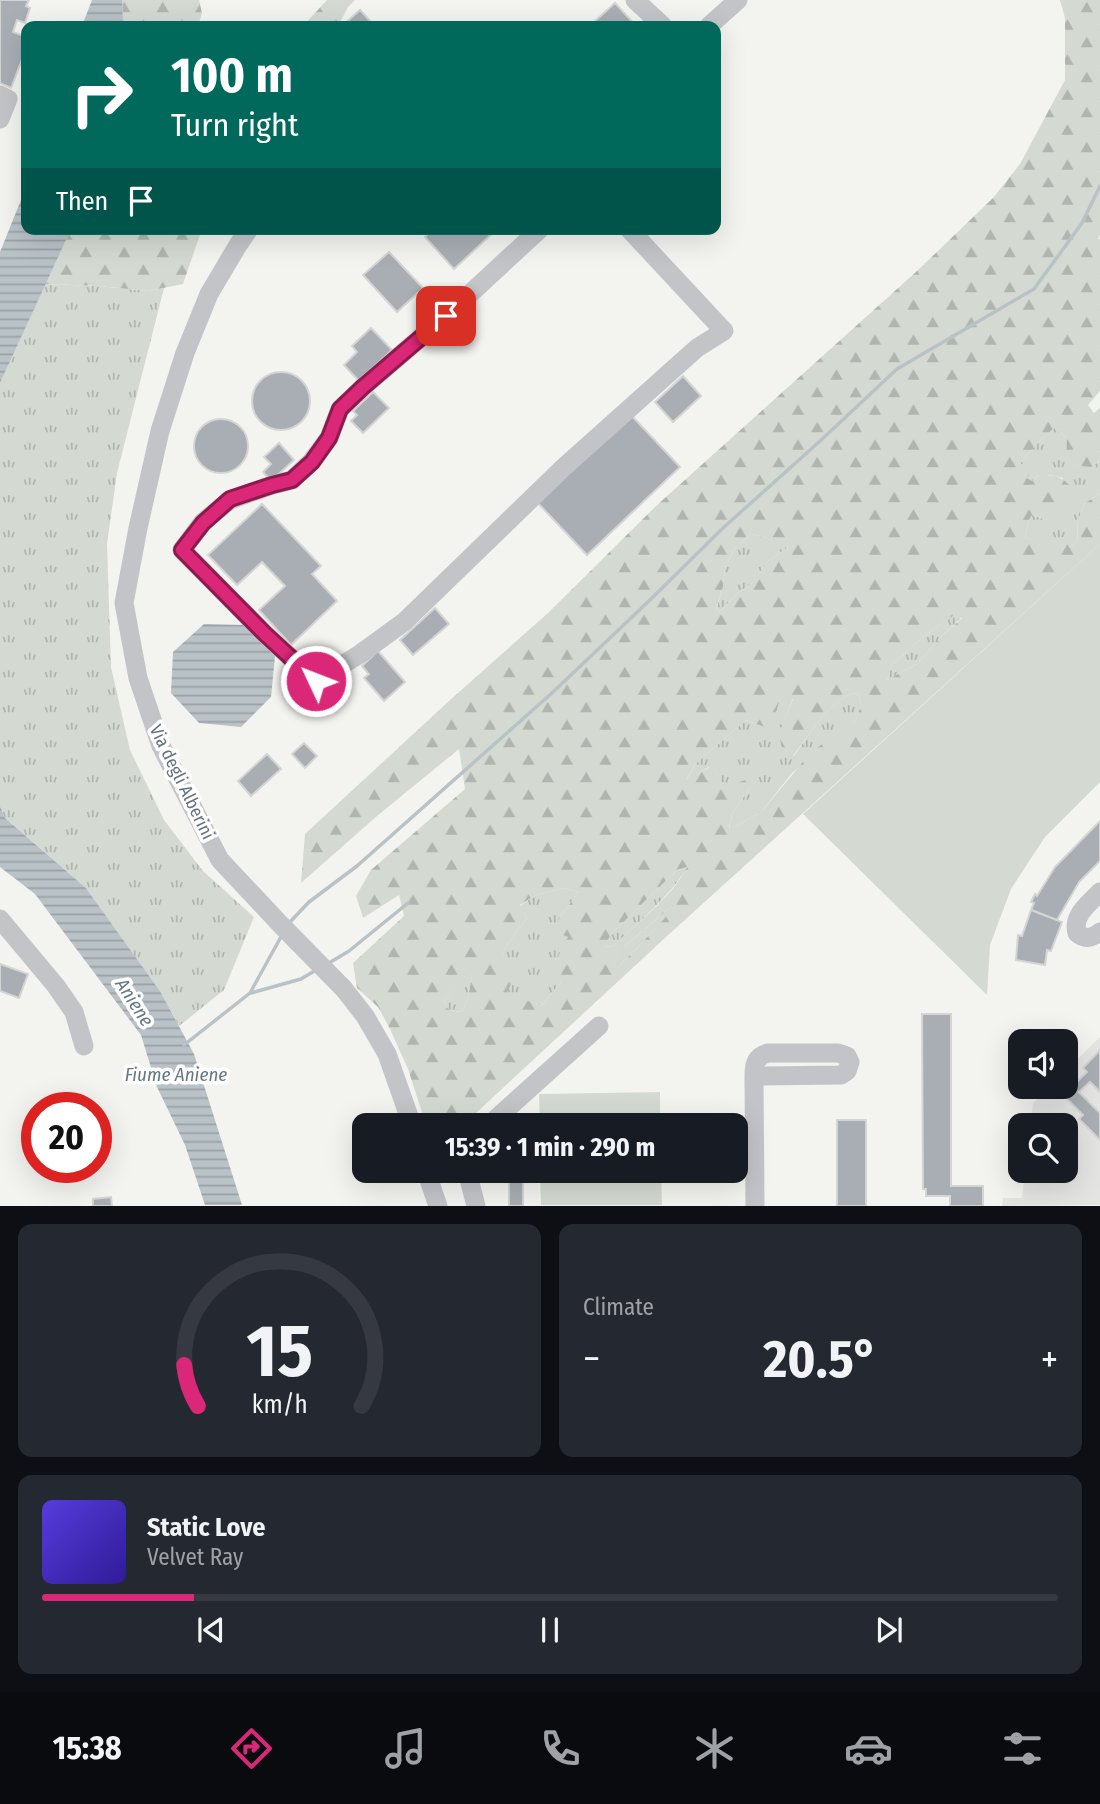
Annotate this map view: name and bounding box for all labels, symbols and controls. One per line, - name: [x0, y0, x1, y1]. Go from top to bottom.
- text: 100 m: [171, 46, 293, 105]
- icon: right: [56, 49, 147, 140]
- text: Turn right: [171, 106, 298, 144]
- icon: arrive: [122, 182, 160, 220]
- text: Then: [56, 186, 108, 217]
- pin: [416, 286, 476, 346]
- icon: arrive: [427, 297, 465, 335]
- position arrow: [279, 644, 353, 718]
- street label: Via degli Alberini: [145, 721, 219, 843]
- water label: Aniene: [110, 973, 159, 1031]
- map controls: [1008, 1029, 1078, 1183]
- button: sound: [1008, 1029, 1078, 1099]
- water label: Fiume Aniene: [125, 1063, 227, 1086]
- speed limit sign: 20: [21, 1092, 112, 1183]
- button: search: [1008, 1113, 1078, 1183]
- text: 15:39 · 1 min · 290 m: [445, 1132, 655, 1163]
- text: Climate: [583, 1293, 654, 1321]
- text: 15: [246, 1309, 313, 1396]
- text: 20.5°: [763, 1328, 878, 1391]
- text: −: [583, 1336, 600, 1382]
- text: +: [1041, 1336, 1058, 1382]
- text: km/h: [252, 1390, 307, 1420]
- text: Static Love: [147, 1512, 265, 1543]
- text: Velvet Ray: [147, 1543, 243, 1571]
- icon: previous: [192, 1611, 230, 1649]
- icon: pause: [531, 1611, 569, 1649]
- icon: next: [870, 1611, 908, 1649]
- icon: directions: [227, 1724, 276, 1773]
- icon: music: [381, 1724, 430, 1773]
- icon: phone: [536, 1724, 585, 1773]
- icon: climate: [690, 1724, 739, 1773]
- icon: car: [844, 1724, 893, 1773]
- icon: filters: [998, 1724, 1047, 1773]
- text: 15:38: [53, 1729, 122, 1767]

